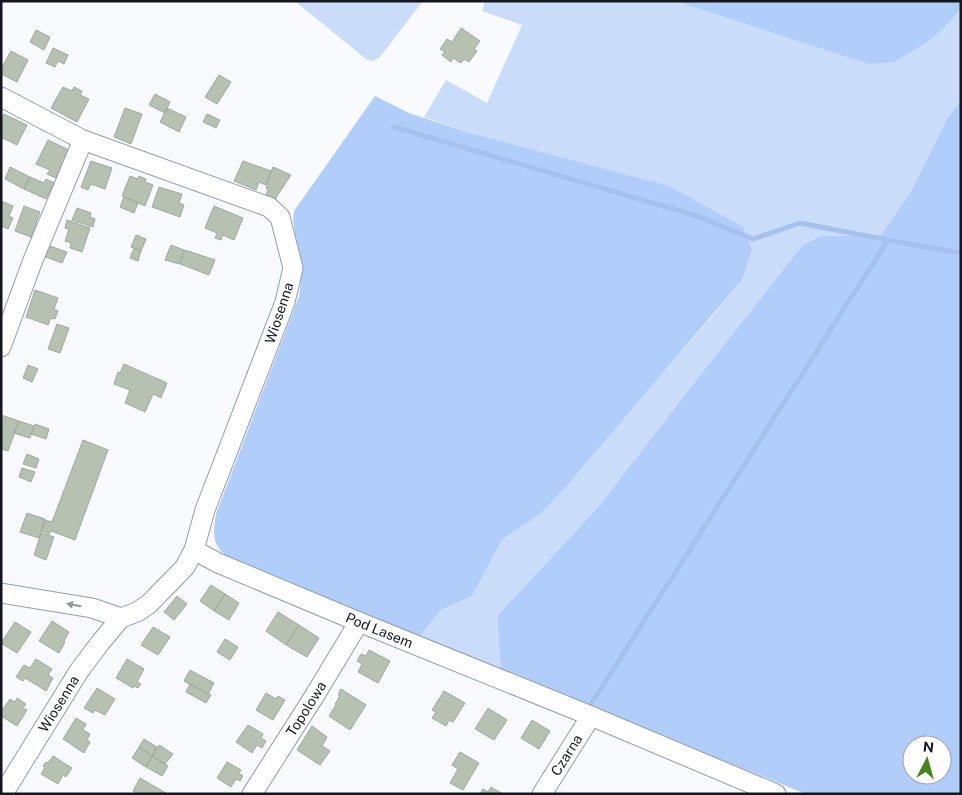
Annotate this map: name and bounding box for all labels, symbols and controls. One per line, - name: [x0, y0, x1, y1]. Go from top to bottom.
- street label: Wiosenna: [262, 280, 296, 346]
- one-way arrow: [66, 601, 82, 609]
- street label: Pod Lasem: [343, 609, 415, 651]
- street label: Wiosenna: [35, 673, 82, 735]
- street label: Topolowa: [283, 678, 329, 739]
- street label: Czarna: [548, 732, 585, 779]
- north arrow: [902, 735, 952, 785]
- text: N: [922, 739, 935, 756]

